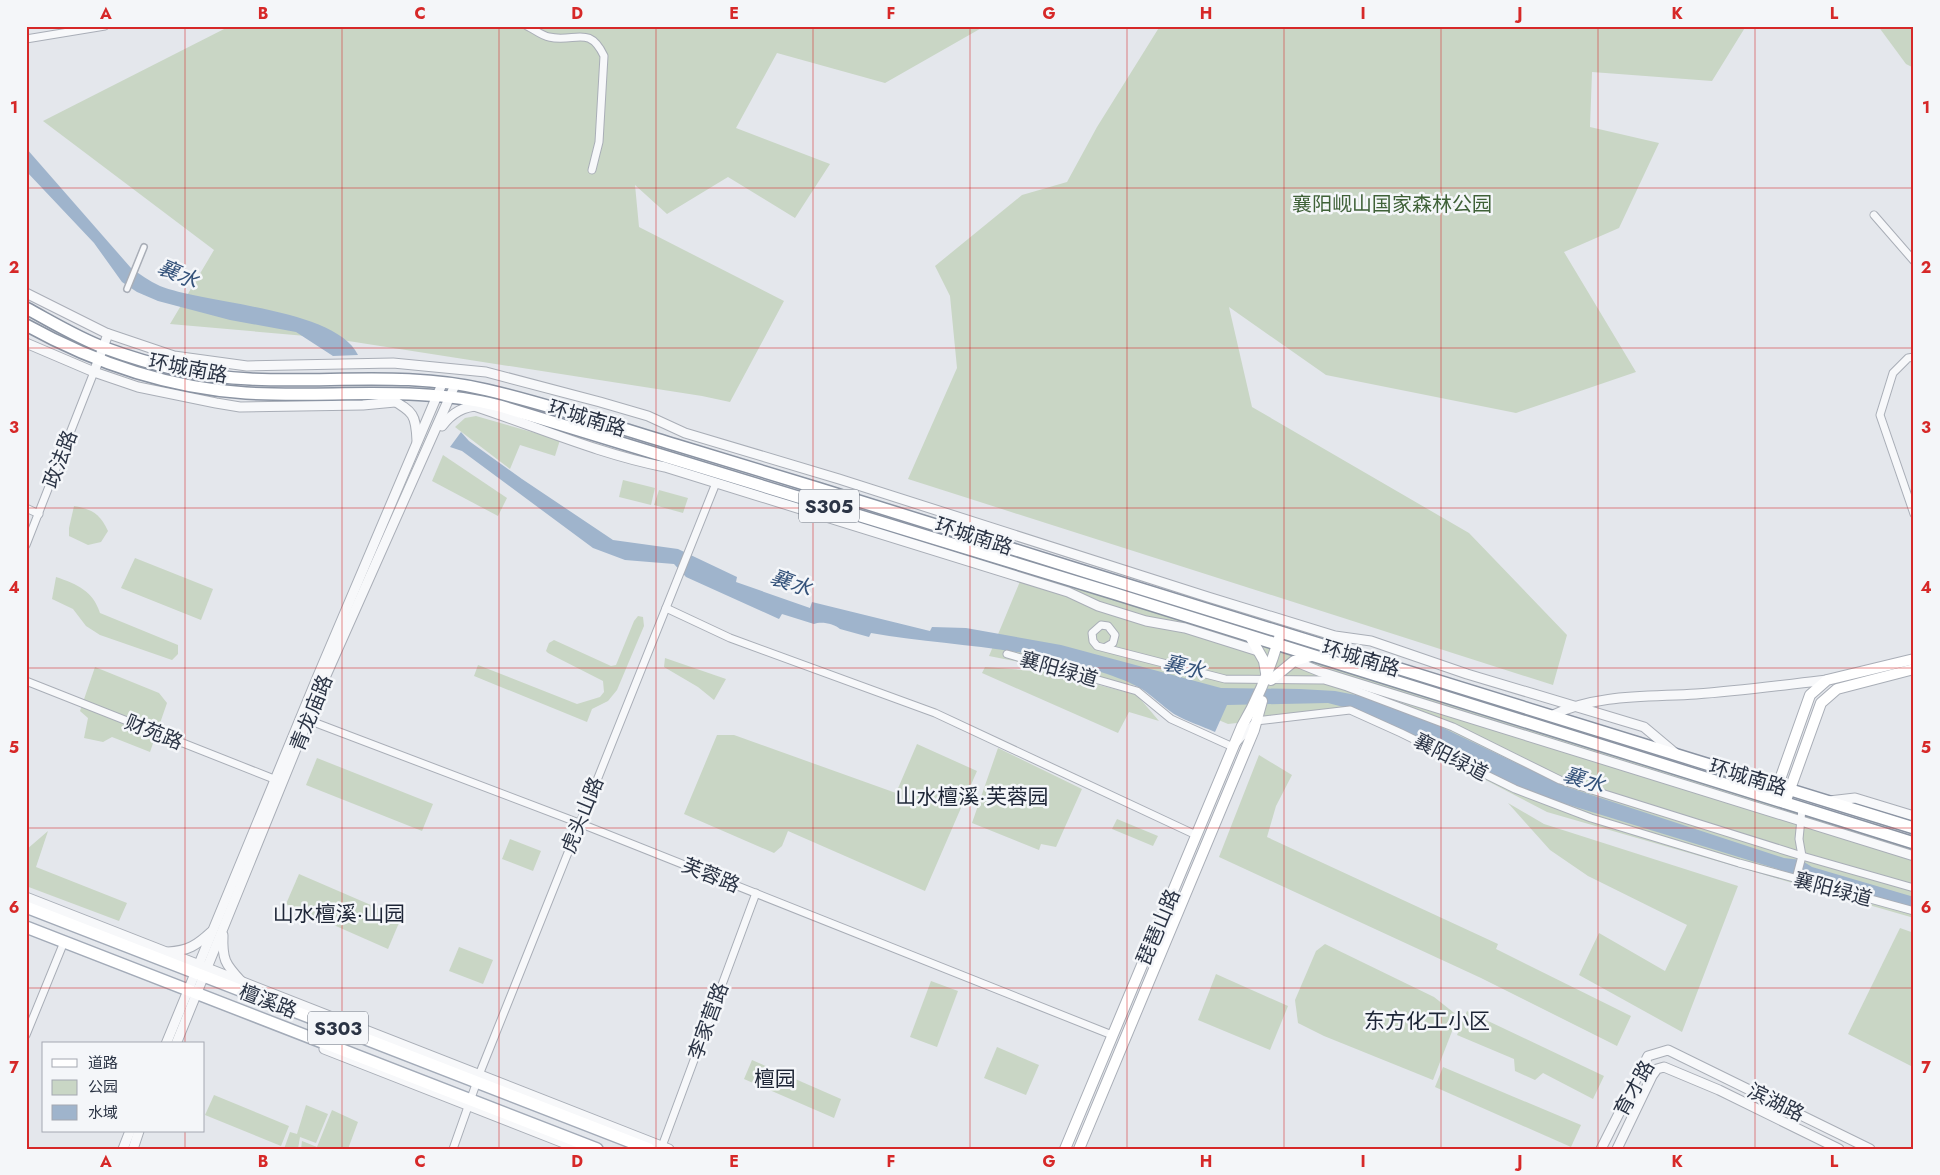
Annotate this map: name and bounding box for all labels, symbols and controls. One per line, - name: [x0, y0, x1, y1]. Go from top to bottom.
- text: A: [99, 2, 112, 25]
- text: B: [258, 2, 268, 25]
- text: C: [414, 2, 426, 25]
- text: D: [571, 2, 583, 25]
- text: E: [729, 2, 739, 25]
- text: F: [887, 2, 895, 25]
- text: G: [1042, 2, 1056, 25]
- text: H: [1200, 2, 1212, 25]
- text: I: [1360, 2, 1366, 25]
- text: J: [1514, 2, 1523, 25]
- text: K: [1671, 2, 1683, 25]
- text: L: [1830, 2, 1839, 25]
- text: 1: [10, 96, 18, 119]
- text: 1: [1922, 96, 1930, 119]
- park label: 襄阳岘山国家森林公园: [1292, 190, 1492, 219]
- water label: 襄水: [153, 252, 204, 296]
- text: 2: [9, 256, 19, 279]
- text: 2: [1921, 256, 1931, 279]
- street label: 环城南路: [146, 347, 230, 390]
- street label: 环城南路: [544, 393, 629, 444]
- text: 3: [9, 416, 19, 439]
- text: 3: [1921, 416, 1931, 439]
- street label: 政法路: [36, 426, 85, 492]
- road number: S305: [799, 490, 859, 522]
- street label: 环城南路: [931, 510, 1016, 563]
- water label: 襄水: [766, 562, 817, 604]
- text: 4: [8, 576, 20, 599]
- text: 4: [1920, 576, 1932, 599]
- street label: 环城南路: [1318, 633, 1403, 684]
- street label: 襄阳绿道: [1016, 645, 1101, 694]
- water label: 襄水: [1160, 647, 1209, 687]
- street label: 青龙庙路: [283, 671, 340, 756]
- street label: 财苑路: [121, 708, 187, 757]
- street label: 襄阳绿道: [1409, 726, 1493, 789]
- text: 5: [9, 736, 19, 759]
- text: 5: [1921, 736, 1931, 759]
- street label: 环城南路: [1705, 752, 1790, 803]
- water label: 襄水: [1560, 760, 1609, 801]
- street label: 虎头山路: [554, 773, 611, 858]
- district label: 山水檀溪·芙蓉园: [895, 782, 1049, 812]
- street label: 芙蓉路: [678, 851, 744, 900]
- street label: 襄阳绿道: [1790, 865, 1875, 914]
- street label: 琵琶山路: [1129, 885, 1187, 970]
- text: 6: [9, 896, 19, 919]
- text: 6: [1921, 896, 1931, 919]
- district label: 山水檀溪·山园: [273, 899, 405, 929]
- street label: 檀溪路: [235, 977, 301, 1026]
- street label: 李家营路: [681, 979, 736, 1064]
- district label: 东方化工小区: [1364, 1006, 1490, 1036]
- road number: S303: [308, 1011, 368, 1044]
- legend: [42, 1042, 205, 1132]
- text: 道路: [88, 1052, 118, 1074]
- street label: 育才路: [1607, 1055, 1662, 1122]
- text: 7: [9, 1056, 19, 1079]
- text: 7: [1921, 1056, 1931, 1079]
- district label: 檀园: [754, 1064, 796, 1094]
- text: 公园: [88, 1076, 118, 1098]
- street label: 滨湖路: [1742, 1076, 1809, 1129]
- text: 水域: [88, 1102, 118, 1124]
- text: A: [99, 1150, 112, 1173]
- text: B: [258, 1150, 268, 1173]
- text: C: [414, 1150, 426, 1173]
- text: D: [571, 1150, 583, 1173]
- text: E: [729, 1150, 739, 1173]
- text: F: [887, 1150, 895, 1173]
- text: G: [1042, 1150, 1056, 1173]
- text: H: [1200, 1150, 1212, 1173]
- text: I: [1360, 1150, 1366, 1173]
- text: J: [1514, 1150, 1523, 1173]
- text: K: [1671, 1150, 1683, 1173]
- text: L: [1830, 1150, 1839, 1173]

